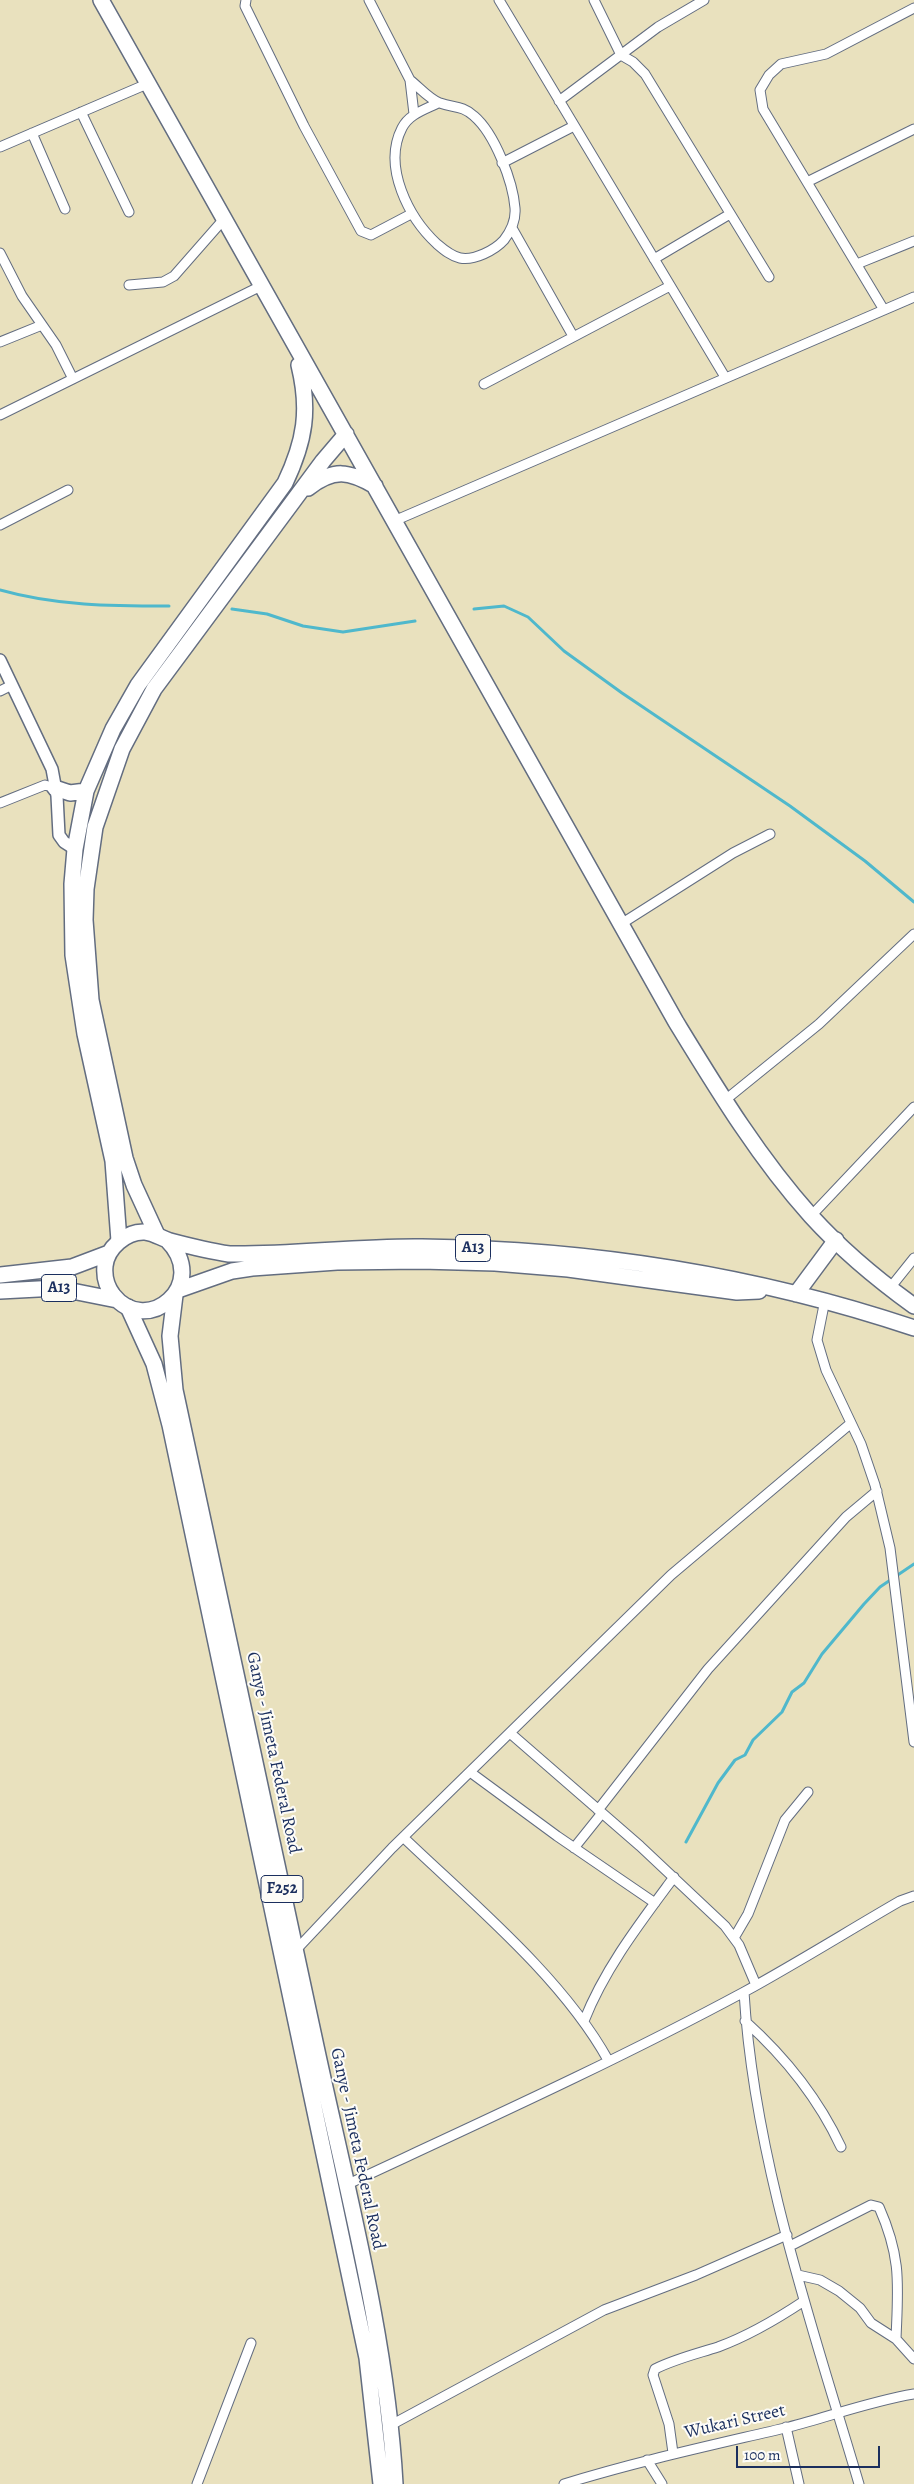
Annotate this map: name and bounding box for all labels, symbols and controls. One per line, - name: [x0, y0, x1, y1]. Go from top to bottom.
- road number: A13: [456, 1234, 490, 1262]
- road number: A13: [42, 1275, 76, 1302]
- street label: Ganye - Jimeta Federal Road: [241, 1650, 305, 1856]
- road number: F252: [261, 1876, 303, 1902]
- street label: Ganye - Jimeta Federal Road: [325, 2046, 389, 2252]
- street label: Wukari Street: [683, 2400, 787, 2444]
- scale bar: [739, 2436, 883, 2468]
- text: 100 m: [744, 2445, 781, 2465]

